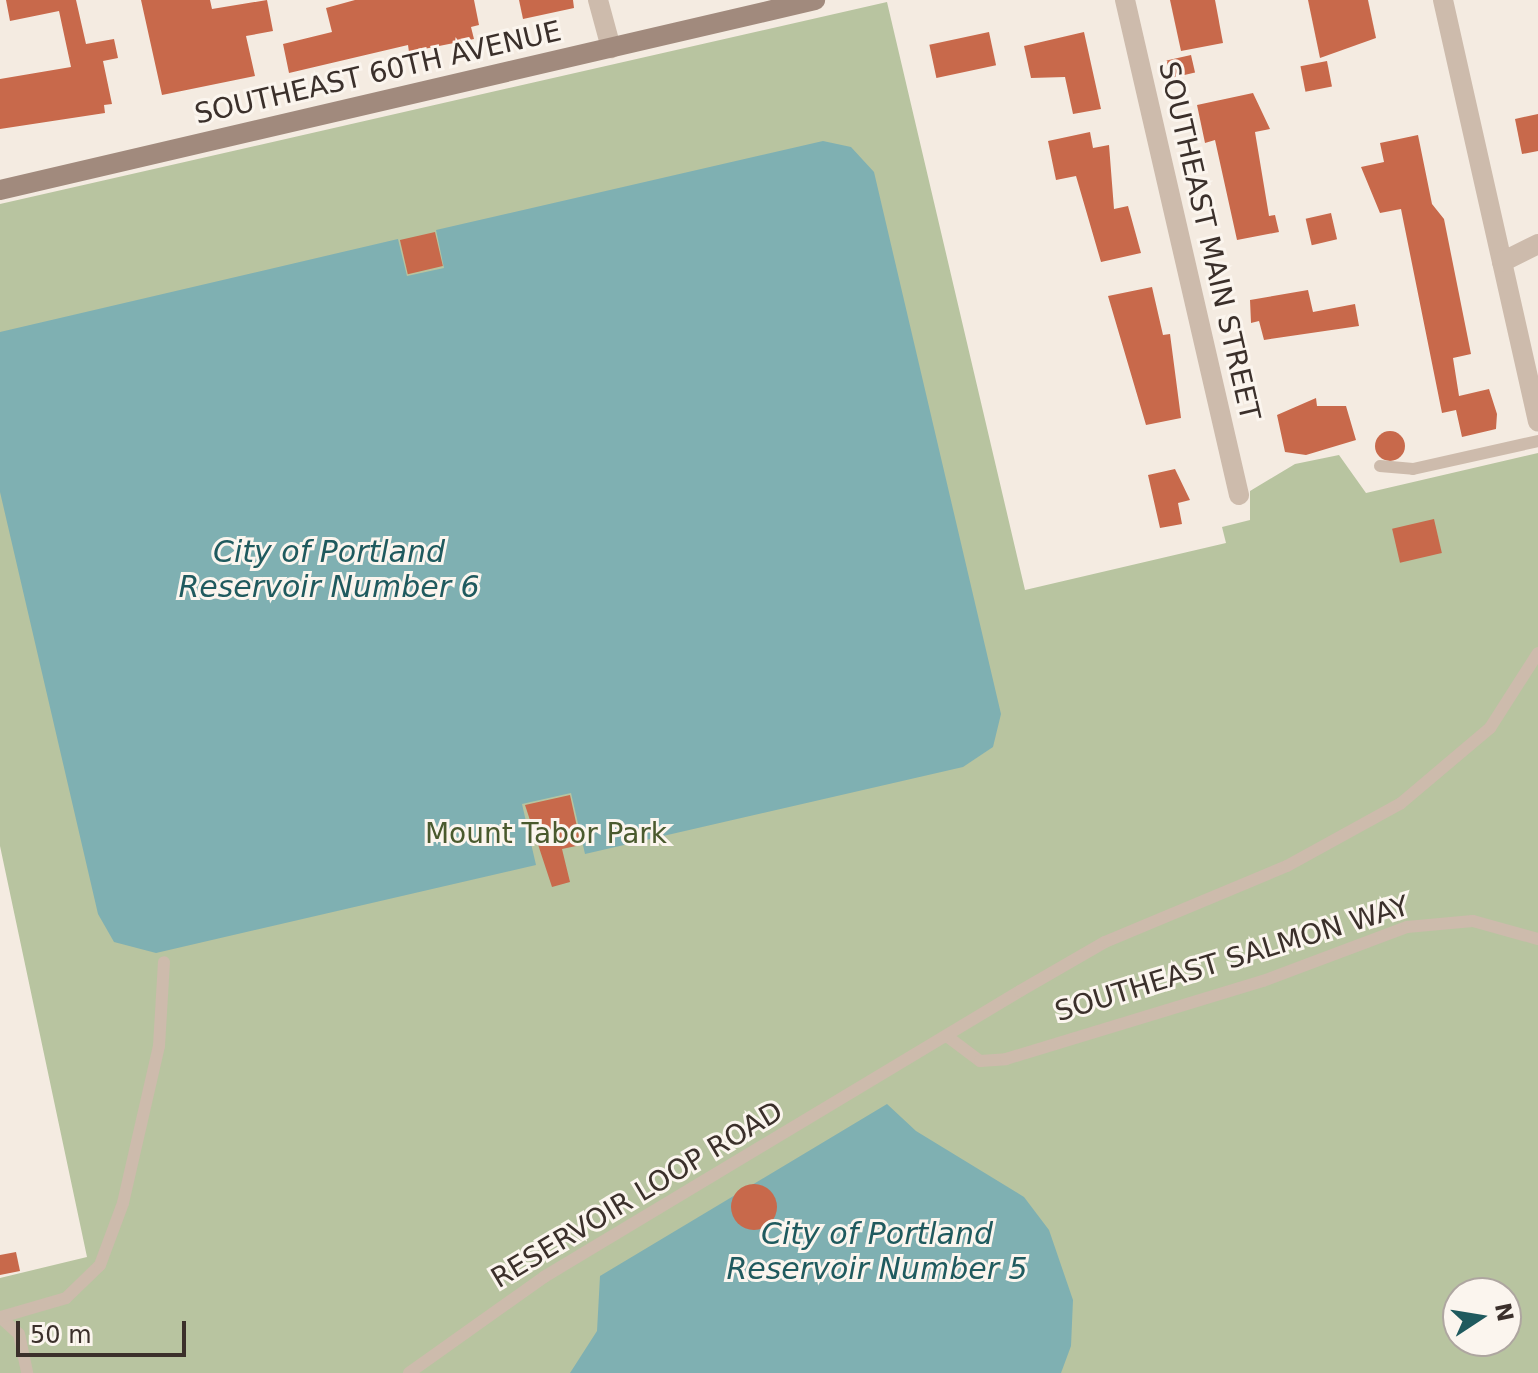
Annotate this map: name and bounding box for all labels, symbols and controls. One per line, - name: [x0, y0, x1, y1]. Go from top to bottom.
- street label: SOUTHEAST 60TH AVENUE: [191, 14, 565, 132]
- street label: SOUTHEAST MAIN STREET: [1151, 58, 1267, 424]
- water label: City of Portland Reservoir Number 6: [178, 534, 480, 604]
- park label: Mount Tabor Park: [425, 817, 667, 851]
- street label: SOUTHEAST SALMON WAY: [1051, 889, 1413, 1029]
- street label: RESERVOIR LOOP ROAD: [485, 1095, 789, 1295]
- water label: City of Portland Reservoir Number 5: [726, 1216, 1028, 1286]
- north arrow: [1442, 1277, 1522, 1357]
- text: N: [1490, 1301, 1518, 1324]
- scale bar: [20, 1305, 190, 1355]
- text: 50 m: [30, 1321, 92, 1349]

